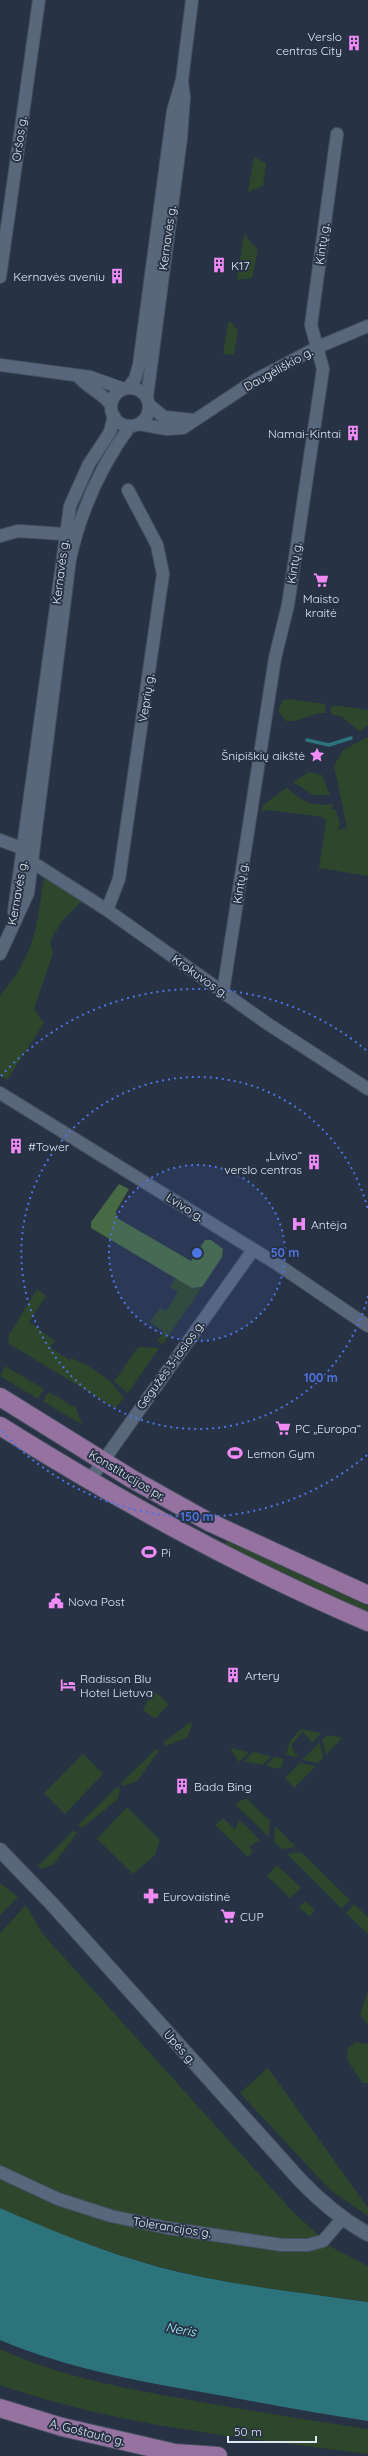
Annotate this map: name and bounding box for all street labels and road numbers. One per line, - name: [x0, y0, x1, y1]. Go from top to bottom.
- street label: Oršos g.: [8, 116, 30, 162]
- street label: Kernavės g.: [155, 205, 179, 271]
- street label: Kintų g.: [312, 222, 332, 266]
- street label: Daugėliškio g.: [241, 344, 315, 394]
- street label: Kernavės g.: [49, 539, 71, 605]
- street label: Kintų g.: [283, 541, 305, 585]
- street label: Veprių g.: [135, 673, 157, 723]
- street label: Kernavės g.: [4, 860, 30, 926]
- street label: Kintų g.: [229, 861, 251, 905]
- street label: Krokuvos g.: [169, 951, 231, 1001]
- street label: Lvivo g.: [163, 1190, 207, 1224]
- street label: Gegužės 3-iosios g.: [133, 1318, 207, 1412]
- street label: Konstitucijos pr.: [86, 1446, 168, 1504]
- street label: Upės g.: [161, 2027, 199, 2067]
- street label: Tolerancijos g.: [132, 2213, 212, 2241]
- street label: A. Goštauto g.: [48, 2415, 126, 2449]

